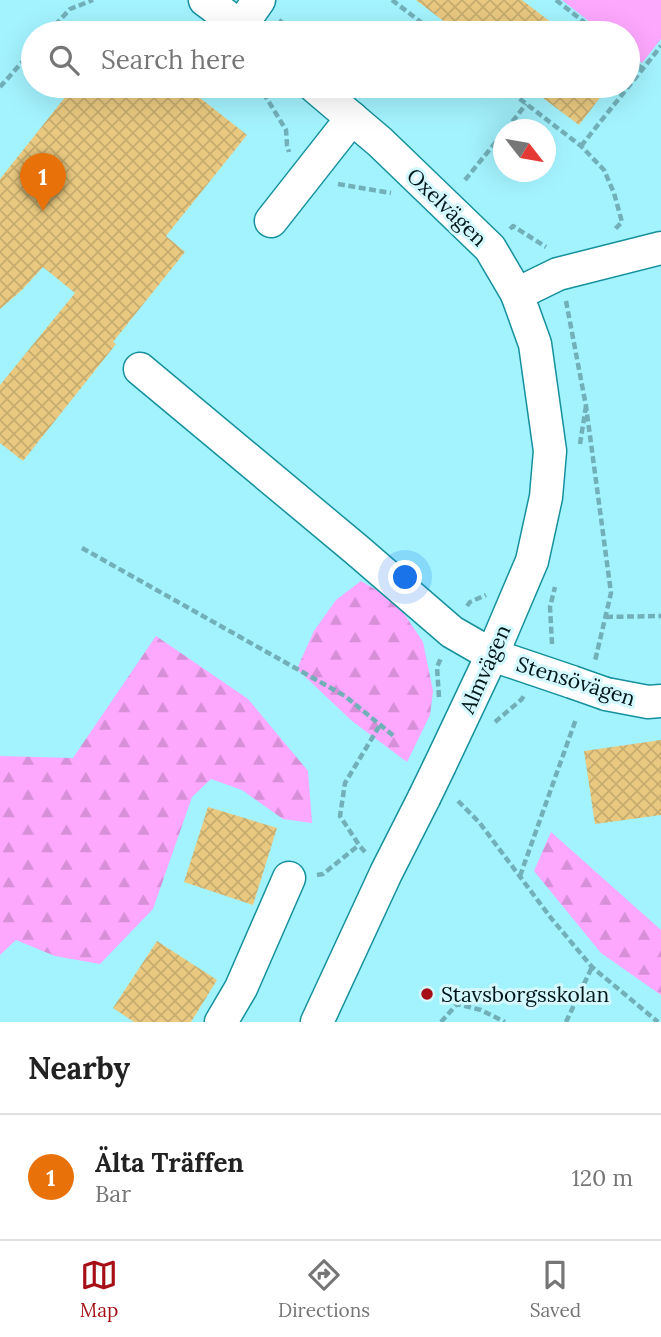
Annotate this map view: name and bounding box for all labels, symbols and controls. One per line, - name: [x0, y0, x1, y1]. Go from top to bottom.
- search box: [21, 21, 640, 98]
- icon: search: [45, 41, 83, 79]
- text: Search here: [101, 43, 245, 76]
- north arrow: [493, 119, 556, 182]
- pin: 1: [20, 153, 66, 211]
- street label: Oxelvägen: [401, 162, 493, 252]
- your location: [388, 560, 422, 594]
- street label: Almvägen: [453, 620, 517, 719]
- street label: Stensövägen: [513, 650, 639, 712]
- place label: Stavsborgsskolan: [441, 981, 609, 1008]
- marker: Stavsborgsskolan: [419, 986, 435, 1002]
- text: Nearby: [28, 1049, 130, 1087]
- text: Älta Träffen: [95, 1146, 244, 1179]
- text: 1: [46, 1163, 56, 1192]
- text: 120 m: [571, 1163, 633, 1192]
- text: Bar: [95, 1179, 131, 1208]
- tab: Map: [80, 1256, 118, 1322]
- tab: Directions: [278, 1256, 370, 1322]
- tab: Saved: [530, 1256, 581, 1322]

